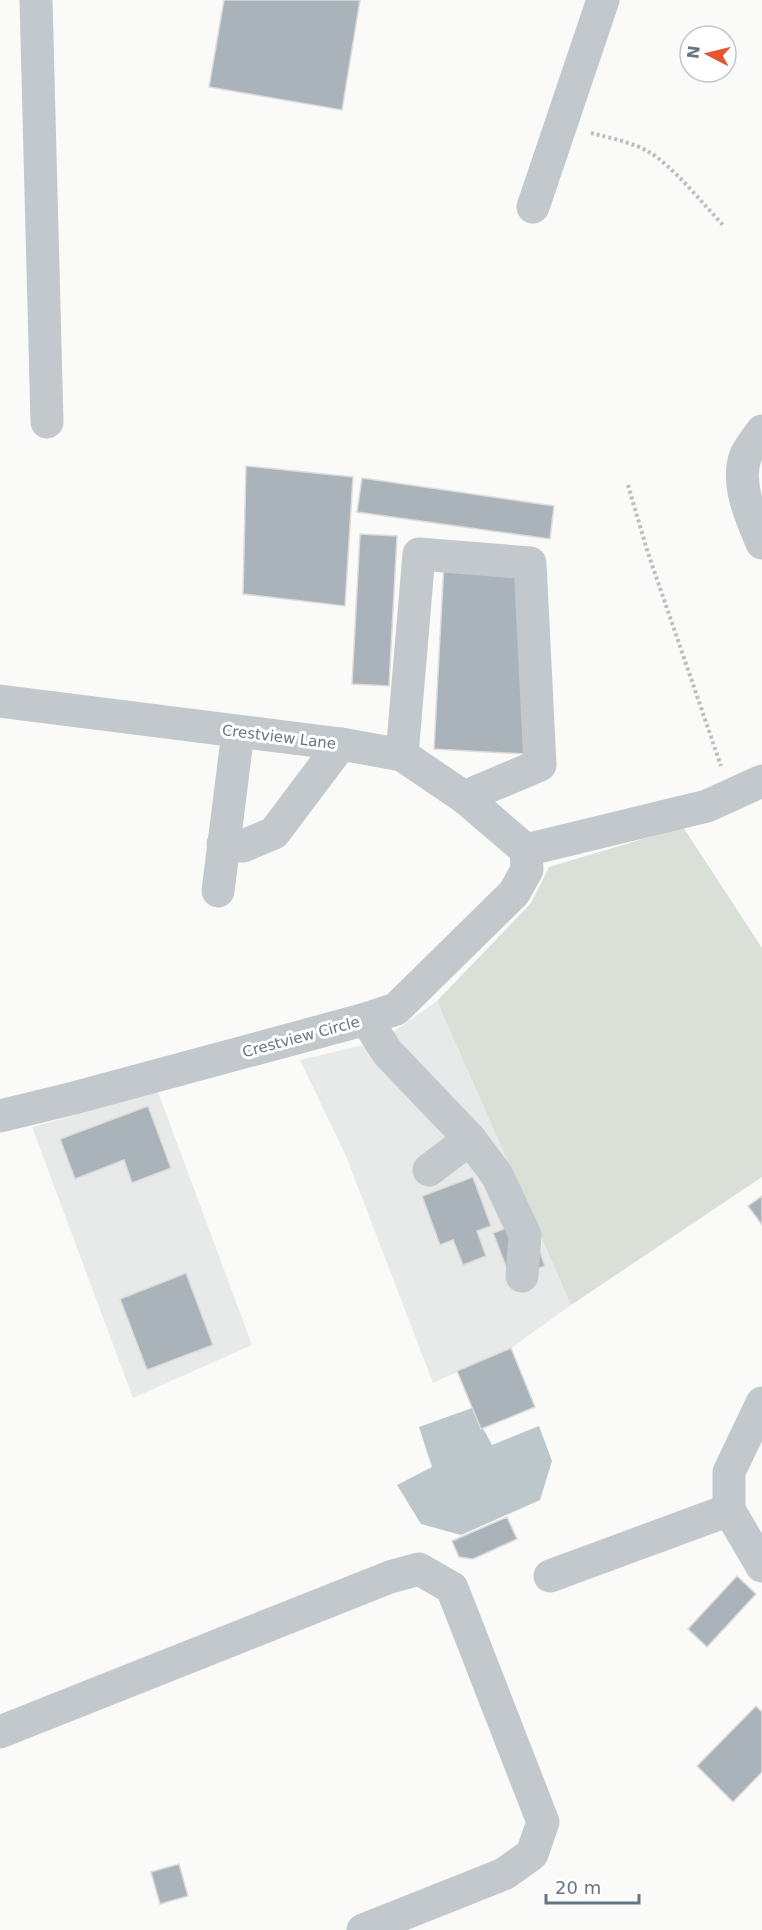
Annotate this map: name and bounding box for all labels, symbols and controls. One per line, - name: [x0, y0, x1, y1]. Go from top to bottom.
- north arrow: [678, 24, 738, 84]
- text: N: [683, 44, 704, 60]
- street label: Crestview Lane: [221, 721, 337, 753]
- street label: Crestview Circle: [240, 1013, 362, 1061]
- scale bar: [546, 1867, 639, 1905]
- text: 20 m: [555, 1877, 601, 1898]

